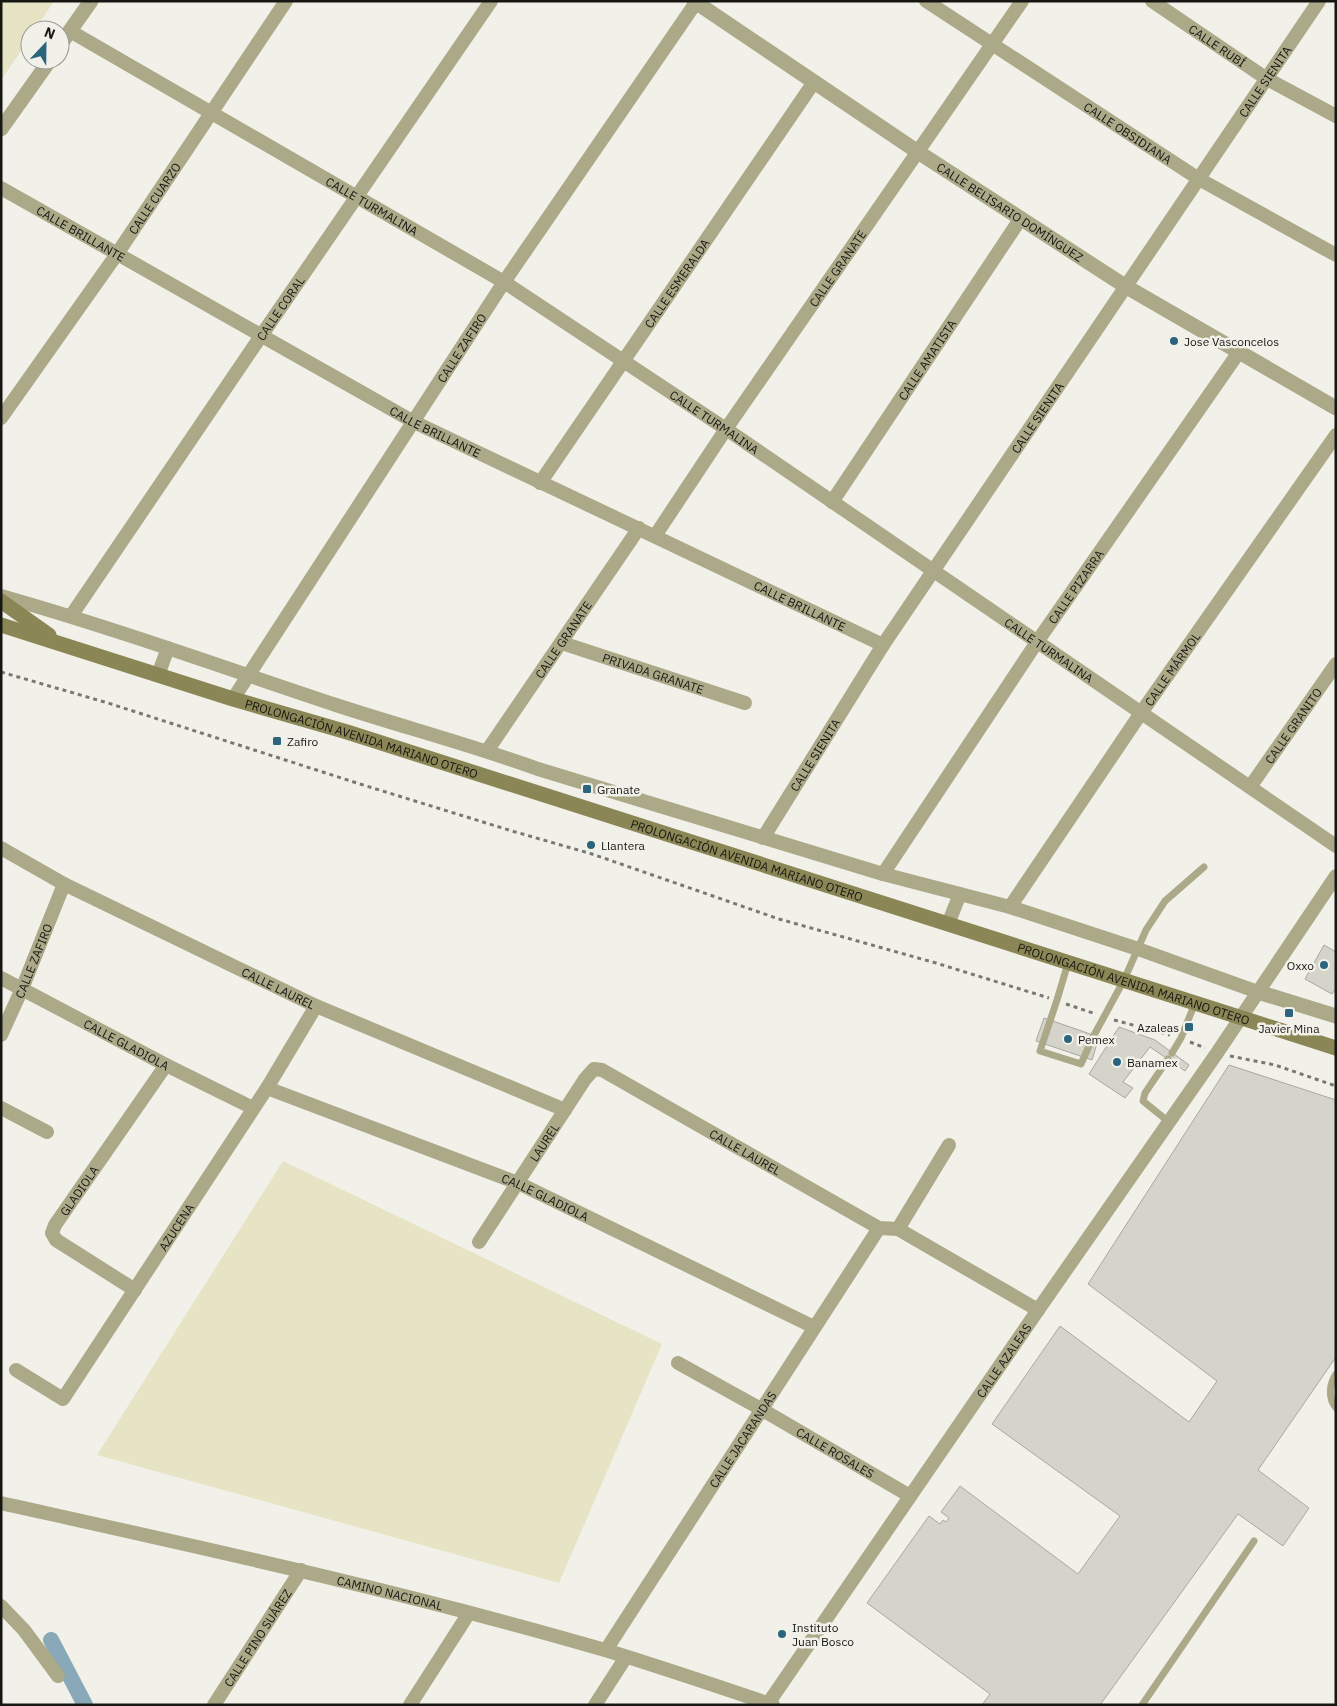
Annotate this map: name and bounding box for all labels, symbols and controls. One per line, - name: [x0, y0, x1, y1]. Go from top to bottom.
- north arrow: [20, 20, 70, 70]
- street label: CALLE RUBÍ: [1186, 21, 1249, 70]
- text: N: [42, 23, 58, 43]
- street label: CALLE SIENITA: [1235, 43, 1294, 120]
- street label: CALLE OBSIDIANA: [1081, 99, 1175, 167]
- street label: CALLE CUARZO: [125, 159, 184, 237]
- street label: CALLE BELISARIO DOMÍNGUEZ: [934, 159, 1086, 265]
- street label: CALLE TURMALINA: [323, 173, 421, 238]
- street label: CALLE BRILLANTE: [34, 202, 128, 264]
- street label: CALLE GRANATE: [805, 227, 869, 309]
- street label: CALLE ESMERALDA: [641, 235, 712, 331]
- street label: CALLE CORAL: [253, 273, 307, 343]
- street label: CALLE ZAFIRO: [433, 310, 489, 385]
- street label: CALLE AMATISTA: [895, 316, 959, 403]
- place label: Jose Vasconcelos: [1184, 334, 1279, 349]
- marker: Jose Vasconcelos: [1168, 335, 1180, 347]
- street label: CALLE SIENITA: [1008, 379, 1067, 456]
- street label: CALLE TURMALINA: [667, 386, 762, 457]
- street label: CALLE BRILLANTE: [387, 402, 483, 460]
- street label: CALLE PIZARRA: [1045, 546, 1107, 627]
- street label: CALLE BRILLANTE: [752, 577, 848, 634]
- street label: CALLE GRANATE: [531, 598, 595, 681]
- street label: CALLE TURMALINA: [1002, 614, 1097, 686]
- street label: CALLE MÁRMOL: [1141, 629, 1203, 709]
- street label: PRIVADA GRANATE: [601, 649, 706, 697]
- street label: CALLE GRANITO: [1261, 685, 1325, 766]
- street label: PROLONGACIÓN AVENIDA MARIANO OTERO: [243, 695, 480, 781]
- street label: CALLE SIENITA: [787, 715, 843, 794]
- place label: Zafiro: [287, 734, 319, 749]
- marker: Zafiro: [271, 735, 283, 747]
- place label: Granate: [597, 782, 640, 797]
- marker: Granate: [581, 783, 593, 795]
- street label: PROLONGACIÓN AVENIDA MARIANO OTERO: [629, 816, 865, 904]
- place label: Llantera: [601, 838, 646, 853]
- marker: Llantera: [585, 839, 597, 851]
- street label: CALLE ZAFIRO: [11, 921, 55, 1000]
- street label: PROLONGACIÓN AVENIDA MARIANO OTERO: [1016, 939, 1252, 1027]
- place label: Oxxo: [1287, 958, 1314, 973]
- marker: Oxxo: [1318, 959, 1330, 971]
- street label: CALLE LAUREL: [239, 964, 318, 1012]
- marker: Javier Mina: [1283, 1007, 1295, 1019]
- street label: CALLE GLADIOLA: [81, 1016, 172, 1073]
- place label: Azaleas: [1137, 1020, 1179, 1035]
- marker: Azaleas: [1183, 1021, 1195, 1033]
- place label: Javier Mina: [1258, 1021, 1320, 1036]
- place label: Pemex: [1078, 1032, 1115, 1047]
- marker: Pemex: [1062, 1033, 1074, 1045]
- place label: Banamex: [1127, 1055, 1177, 1070]
- marker: Banamex: [1111, 1056, 1123, 1068]
- street label: LAUREL: [526, 1120, 562, 1164]
- street label: CALLE LAUREL: [707, 1126, 784, 1178]
- street label: GLADIOLA: [56, 1162, 102, 1219]
- street label: CALLE GLADIOLA: [500, 1170, 592, 1224]
- street label: AZUCENA: [155, 1200, 197, 1253]
- street label: CALLE AZALEAS: [973, 1320, 1034, 1400]
- street label: CALLE JACARANDAS: [706, 1388, 779, 1490]
- street label: CALLE ROSALES: [794, 1424, 877, 1481]
- street label: CAMINO NACIONAL: [335, 1572, 444, 1613]
- street label: CALLE PINO SUÁREZ: [220, 1586, 294, 1689]
- place label: Instituto Juan Bosco: [792, 1620, 854, 1649]
- marker: Instituto Juan Bosco: [776, 1628, 788, 1640]

